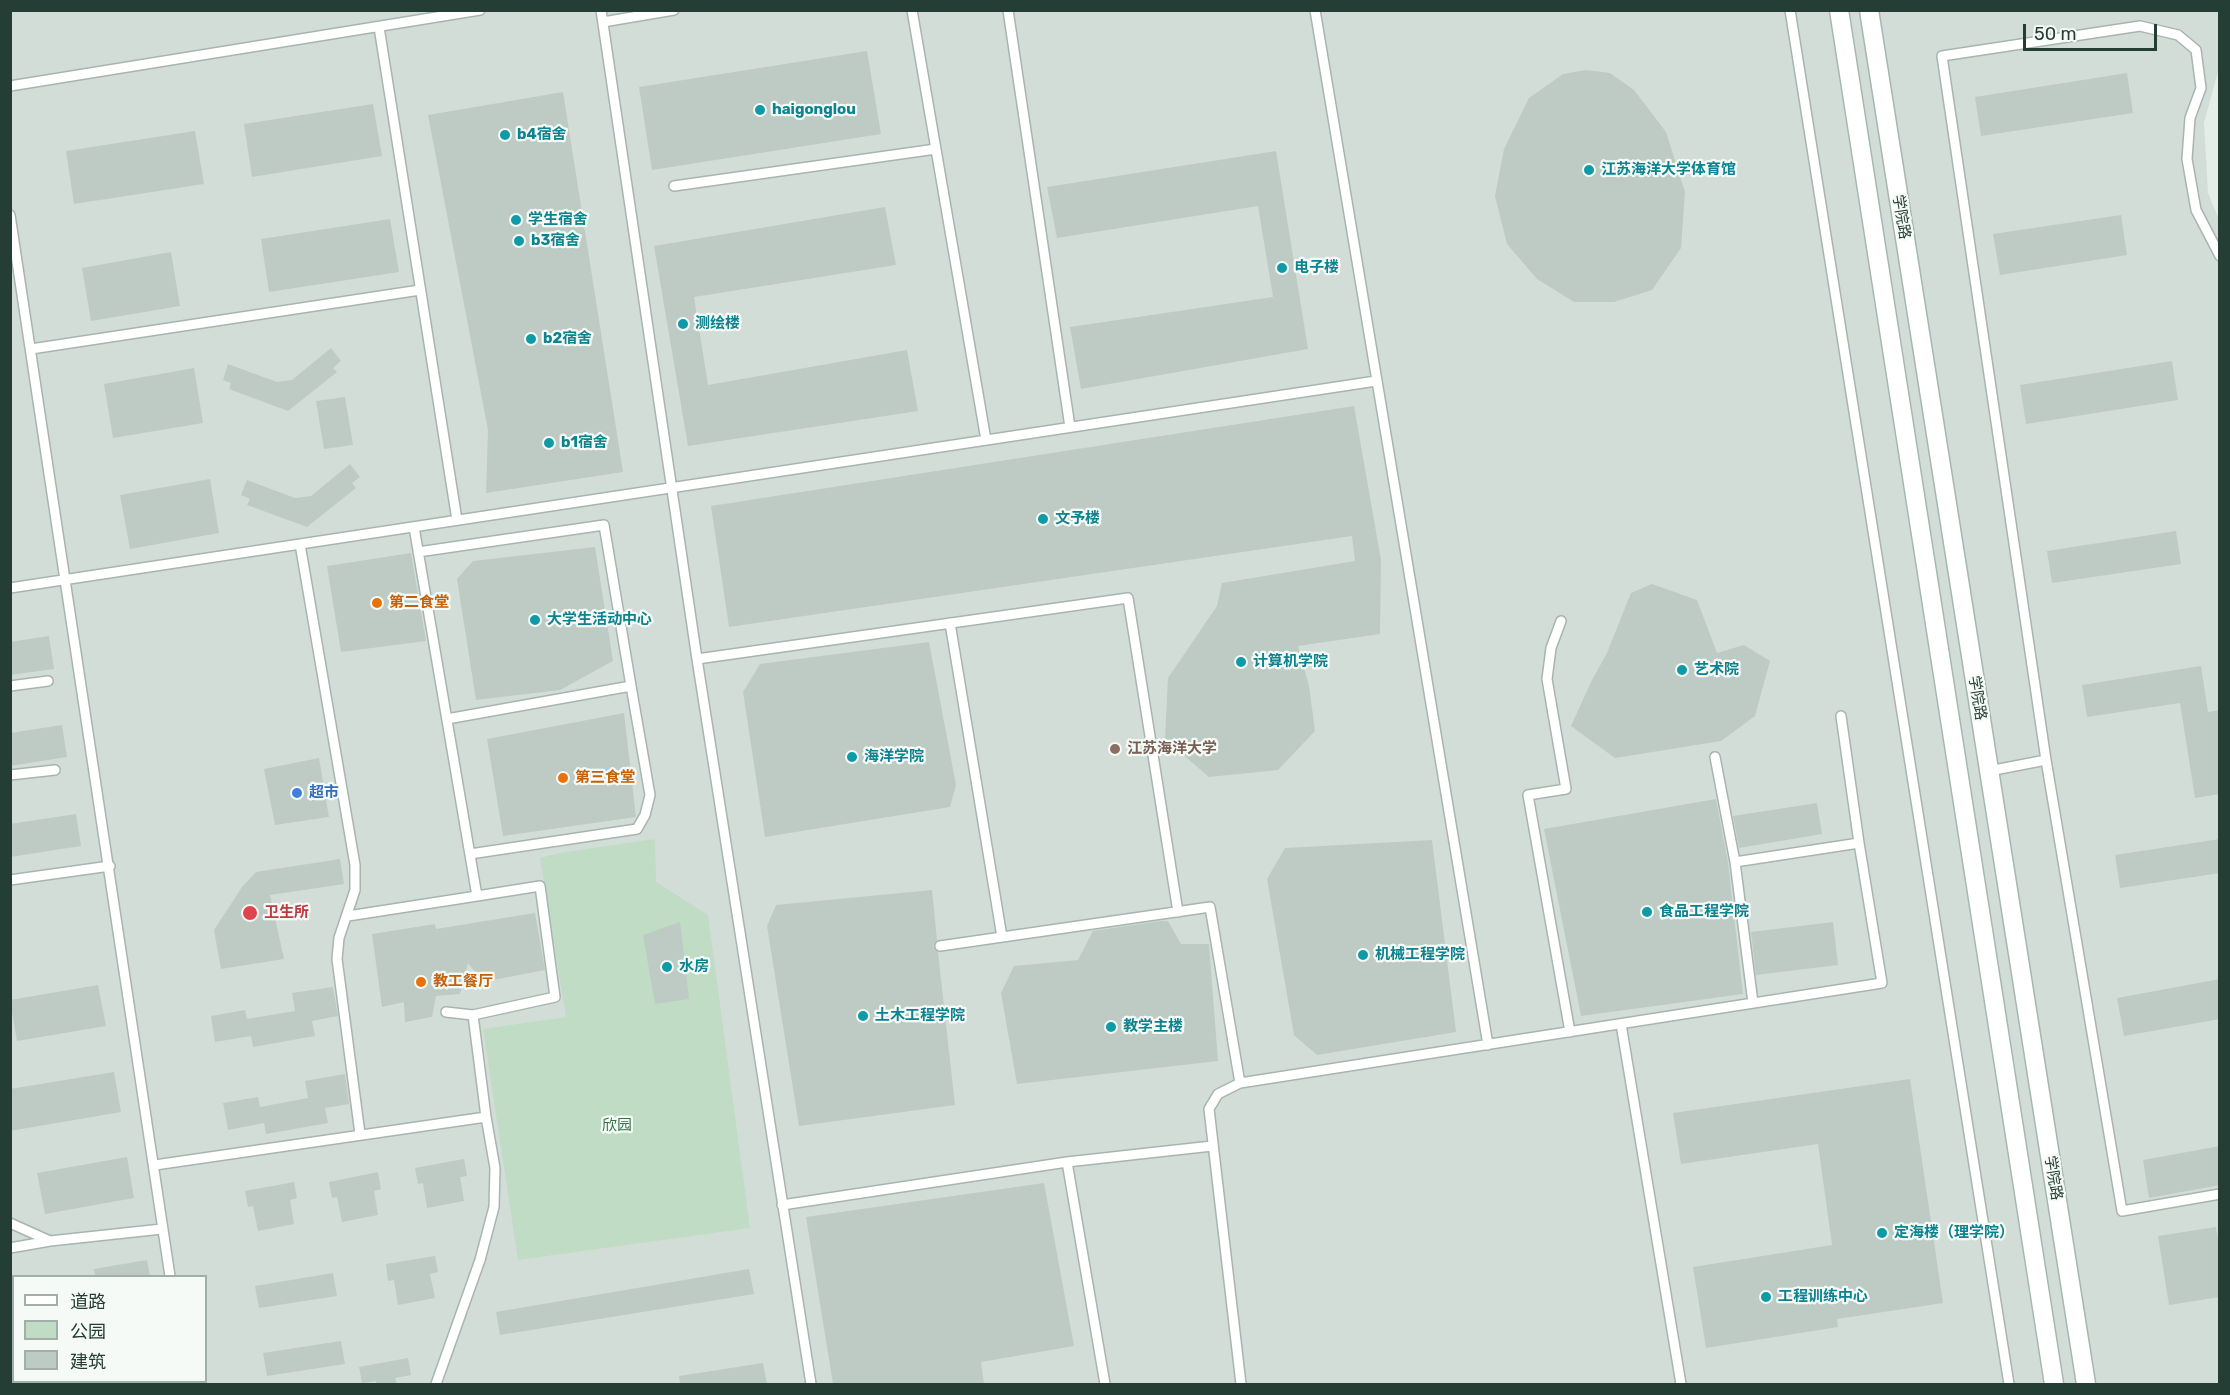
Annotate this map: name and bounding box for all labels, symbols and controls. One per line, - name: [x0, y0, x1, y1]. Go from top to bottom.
- scale bar: [2026, 12, 2160, 50]
- text: 50 m: [2034, 23, 2077, 45]
- place label: haigonglou: [772, 101, 856, 119]
- marker: haigonglou: [753, 103, 767, 117]
- place label: b4宿舍: [517, 126, 567, 144]
- marker: b4宿舍: [498, 128, 512, 142]
- place label: 江苏海洋大学体育馆: [1601, 161, 1736, 179]
- marker: 江苏海洋大学体育馆: [1582, 163, 1596, 177]
- street label: 学院路: [1889, 193, 1913, 241]
- place label: 学生宿舍: [528, 211, 588, 229]
- marker: 学生宿舍: [509, 213, 523, 227]
- place label: b3宿舍: [531, 232, 580, 250]
- marker: b3宿舍: [512, 234, 526, 248]
- place label: 电子楼: [1294, 259, 1339, 277]
- marker: 电子楼: [1275, 261, 1289, 275]
- place label: 测绘楼: [695, 315, 740, 333]
- marker: 测绘楼: [676, 317, 690, 331]
- place label: b2宿舍: [543, 330, 592, 348]
- marker: b2宿舍: [524, 332, 538, 346]
- place label: b1宿舍: [561, 434, 608, 452]
- marker: b1宿舍: [542, 436, 556, 450]
- place label: 文予楼: [1055, 510, 1100, 528]
- marker: 文予楼: [1036, 512, 1050, 526]
- place label: 第二食堂: [389, 594, 449, 612]
- marker: 第二食堂: [370, 596, 384, 610]
- place label: 大学生活动中心: [547, 611, 652, 629]
- marker: 大学生活动中心: [528, 613, 542, 627]
- place label: 计算机学院: [1253, 653, 1328, 671]
- marker: 计算机学院: [1234, 655, 1248, 669]
- place label: 艺术院: [1694, 661, 1739, 679]
- marker: 艺术院: [1675, 663, 1689, 677]
- street label: 学院路: [1965, 674, 1989, 722]
- place label: 江苏海洋大学: [1127, 740, 1217, 758]
- marker: 江苏海洋大学: [1108, 742, 1122, 756]
- place label: 海洋学院: [864, 748, 924, 766]
- marker: 海洋学院: [845, 750, 859, 764]
- place label: 第三食堂: [575, 769, 635, 787]
- marker: 第三食堂: [556, 771, 570, 785]
- place label: 超市: [309, 784, 339, 802]
- marker: 超市: [290, 786, 304, 800]
- place label: 食品工程学院: [1659, 903, 1749, 921]
- marker: 卫生所: [241, 904, 259, 922]
- place label: 卫生所: [264, 904, 309, 922]
- marker: 食品工程学院: [1640, 905, 1654, 919]
- place label: 机械工程学院: [1375, 946, 1465, 964]
- marker: 机械工程学院: [1356, 948, 1370, 962]
- place label: 水房: [679, 958, 709, 976]
- marker: 水房: [660, 960, 674, 974]
- place label: 教工餐厅: [433, 973, 493, 991]
- marker: 教工餐厅: [414, 975, 428, 989]
- place label: 土木工程学院: [875, 1007, 965, 1025]
- marker: 土木工程学院: [856, 1009, 870, 1023]
- place label: 教学主楼: [1123, 1018, 1183, 1036]
- marker: 教学主楼: [1104, 1020, 1118, 1034]
- park label: 欣园: [602, 1117, 632, 1135]
- street label: 学院路: [2041, 1154, 2065, 1202]
- place label: 定海楼（理学院）: [1894, 1224, 2014, 1242]
- marker: 定海楼（理学院）: [1875, 1226, 1889, 1240]
- legend: [12, 1275, 207, 1383]
- place label: 工程训练中心: [1778, 1288, 1868, 1306]
- marker: 工程训练中心: [1759, 1290, 1773, 1304]
- text: 道路: [70, 1291, 106, 1313]
- text: 公园: [70, 1321, 106, 1343]
- text: 建筑: [70, 1351, 106, 1373]

